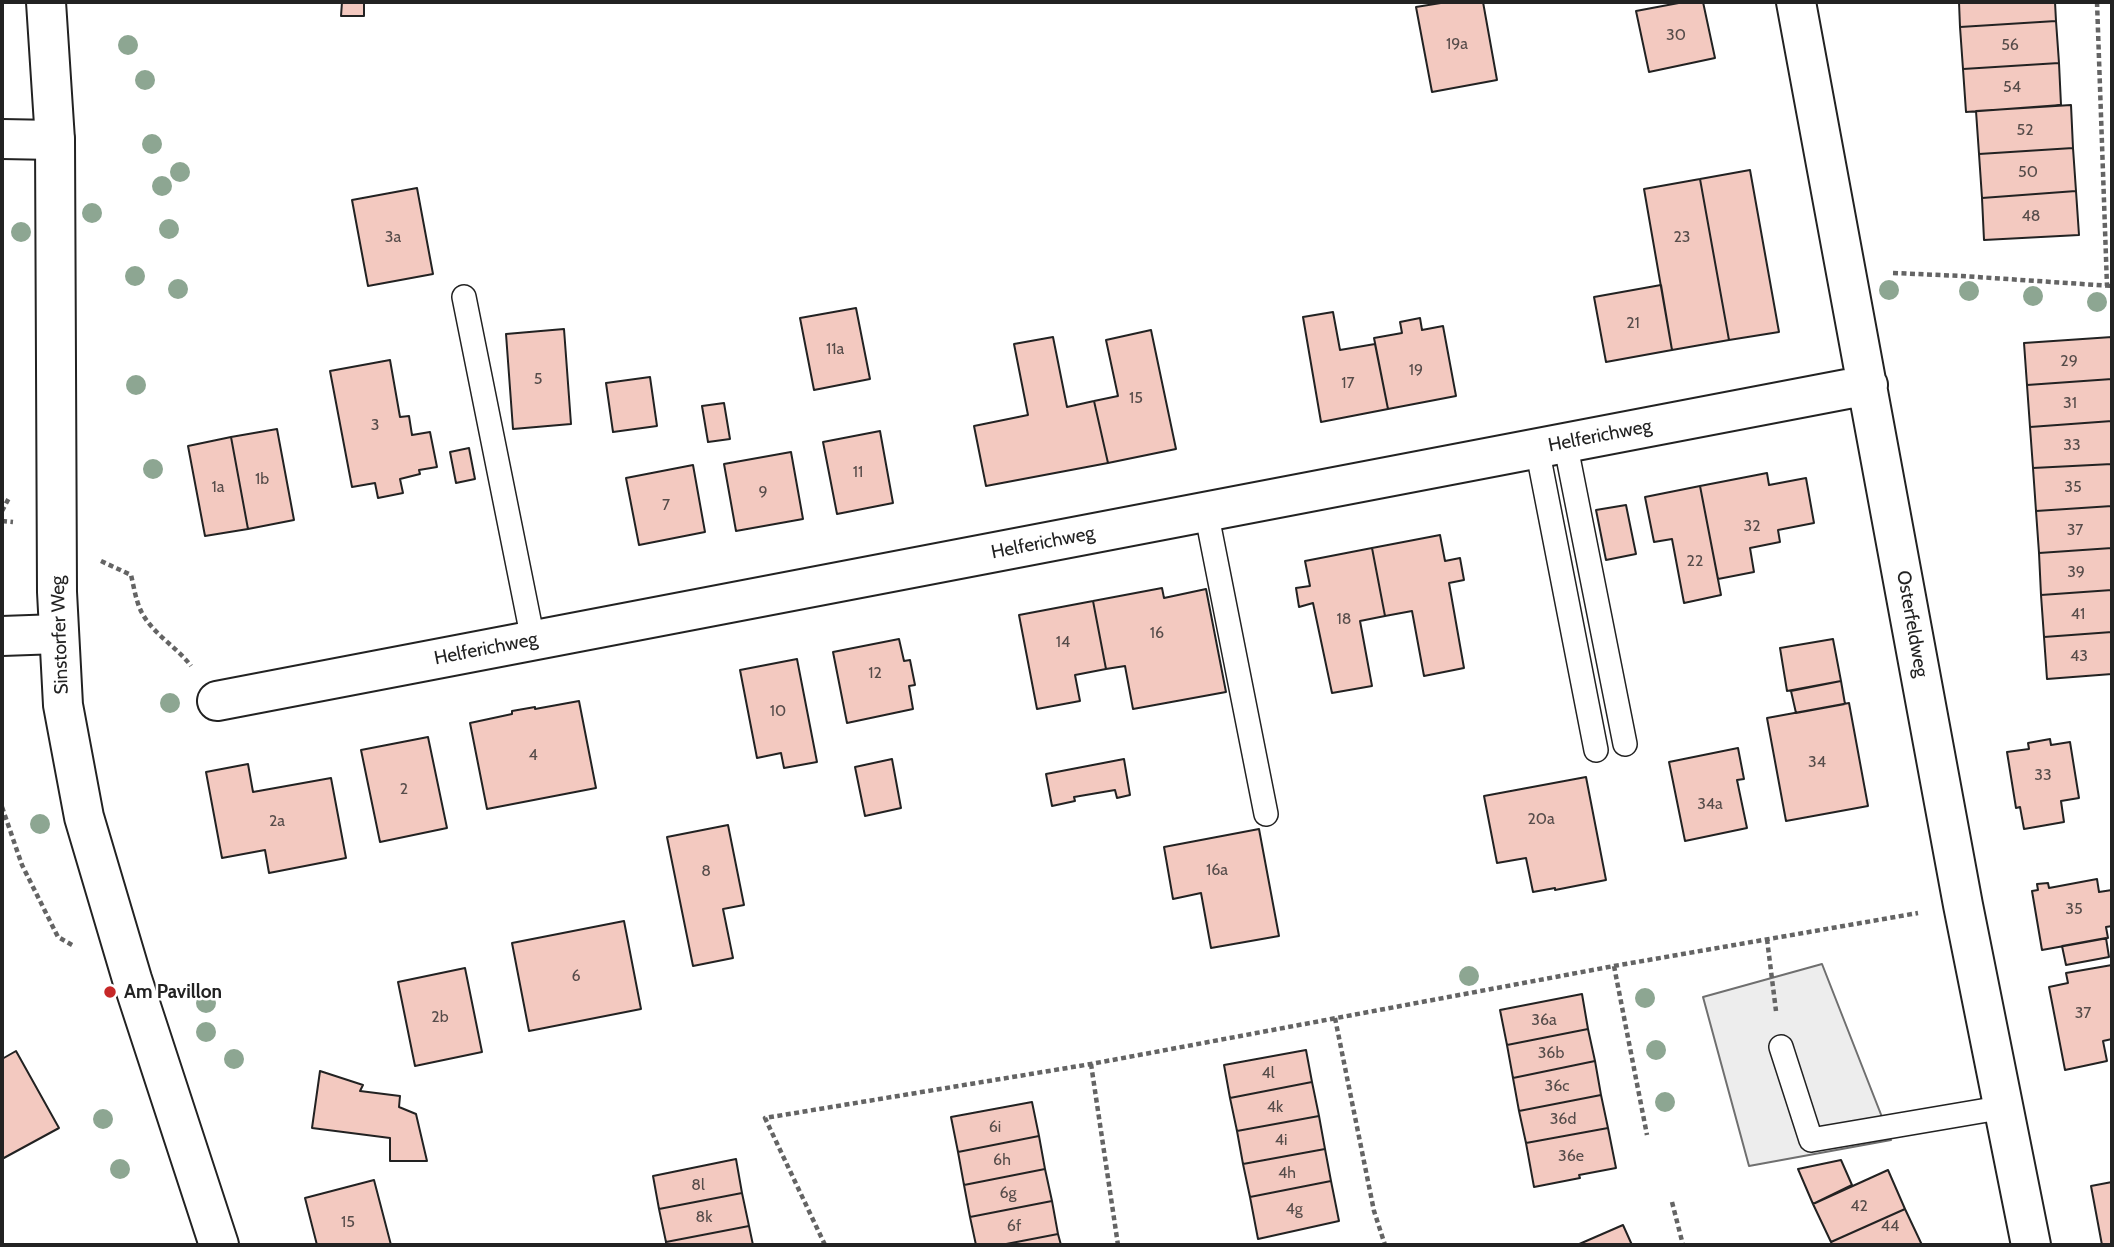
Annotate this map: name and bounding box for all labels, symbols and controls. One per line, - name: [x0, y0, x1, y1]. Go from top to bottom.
- house number: 30: [1666, 25, 1686, 45]
- house number: 19a: [1446, 34, 1468, 54]
- house number: 56: [2001, 35, 2019, 55]
- house number: 54: [2003, 77, 2021, 97]
- house number: 52: [2016, 120, 2034, 140]
- house number: 50: [2018, 162, 2038, 182]
- house number: 48: [2022, 206, 2040, 226]
- house number: 3a: [385, 227, 401, 247]
- house number: 23: [1673, 227, 1691, 247]
- house number: 21: [1626, 313, 1640, 333]
- house number: 11a: [826, 339, 844, 359]
- house number: 29: [2060, 351, 2078, 371]
- house number: 19: [1409, 360, 1423, 380]
- house number: 5: [534, 369, 542, 389]
- house number: 17: [1341, 373, 1355, 393]
- house number: 15: [1129, 388, 1143, 408]
- house number: 31: [2063, 393, 2077, 413]
- house number: 3: [371, 415, 379, 435]
- street label: Helferichweg: [1546, 415, 1654, 457]
- house number: 33: [2063, 435, 2081, 455]
- house number: 11: [853, 462, 863, 482]
- house number: 1b: [255, 469, 269, 489]
- house number: 1a: [212, 477, 224, 497]
- house number: 35: [2064, 477, 2082, 497]
- house number: 9: [758, 482, 768, 502]
- house number: 7: [662, 495, 670, 515]
- house number: 32: [1743, 516, 1761, 536]
- house number: 37: [2067, 520, 2083, 540]
- street label: Helferichweg: [989, 522, 1097, 564]
- house number: 22: [1687, 551, 1703, 571]
- house number: 39: [2067, 562, 2085, 582]
- street label: Osterfeldweg: [1891, 569, 1933, 679]
- street label: Sinstorfer Weg: [47, 575, 73, 695]
- house number: 41: [2071, 604, 2085, 624]
- house number: 18: [1337, 609, 1351, 629]
- house number: 16: [1150, 623, 1164, 643]
- street label: Helferichweg: [432, 628, 540, 670]
- house number: 14: [1056, 632, 1070, 652]
- house number: 43: [2070, 646, 2088, 666]
- house number: 12: [868, 663, 882, 683]
- house number: 10: [770, 701, 786, 721]
- house number: 4: [528, 745, 538, 765]
- house number: 34: [1808, 752, 1826, 772]
- house number: 33: [2034, 765, 2052, 785]
- house number: 2: [400, 779, 408, 799]
- house number: 34a: [1697, 794, 1723, 814]
- house number: 20a: [1527, 809, 1555, 829]
- house number: 2a: [269, 811, 285, 831]
- house number: 16a: [1206, 860, 1228, 880]
- house number: 8: [701, 861, 711, 881]
- house number: 35: [2065, 899, 2083, 919]
- house number: 6: [571, 966, 581, 986]
- place label: Am Pavillon: [124, 981, 222, 1003]
- marker: Am Pavillon: [102, 984, 118, 1000]
- house number: 37: [2075, 1003, 2091, 1023]
- house number: 2b: [431, 1007, 449, 1027]
- house number: 36a: [1531, 1010, 1557, 1030]
- house number: 36b: [1538, 1043, 1564, 1063]
- house number: 4l: [1261, 1063, 1275, 1083]
- house number: 36c: [1544, 1076, 1570, 1096]
- house number: 4k: [1267, 1097, 1283, 1117]
- house number: 36d: [1550, 1109, 1576, 1129]
- house number: 6i: [989, 1117, 1001, 1137]
- house number: 4i: [1275, 1130, 1287, 1150]
- house number: 36e: [1558, 1146, 1584, 1166]
- house number: 6h: [993, 1150, 1011, 1170]
- house number: 4h: [1278, 1163, 1296, 1183]
- house number: 8l: [691, 1175, 705, 1195]
- house number: 6g: [999, 1183, 1017, 1203]
- house number: 42: [1850, 1196, 1868, 1216]
- house number: 4g: [1285, 1199, 1303, 1219]
- house number: 8k: [696, 1207, 712, 1227]
- house number: 15: [341, 1212, 355, 1232]
- house number: 6f: [1007, 1216, 1021, 1236]
- house number: 44: [1881, 1216, 1899, 1236]

